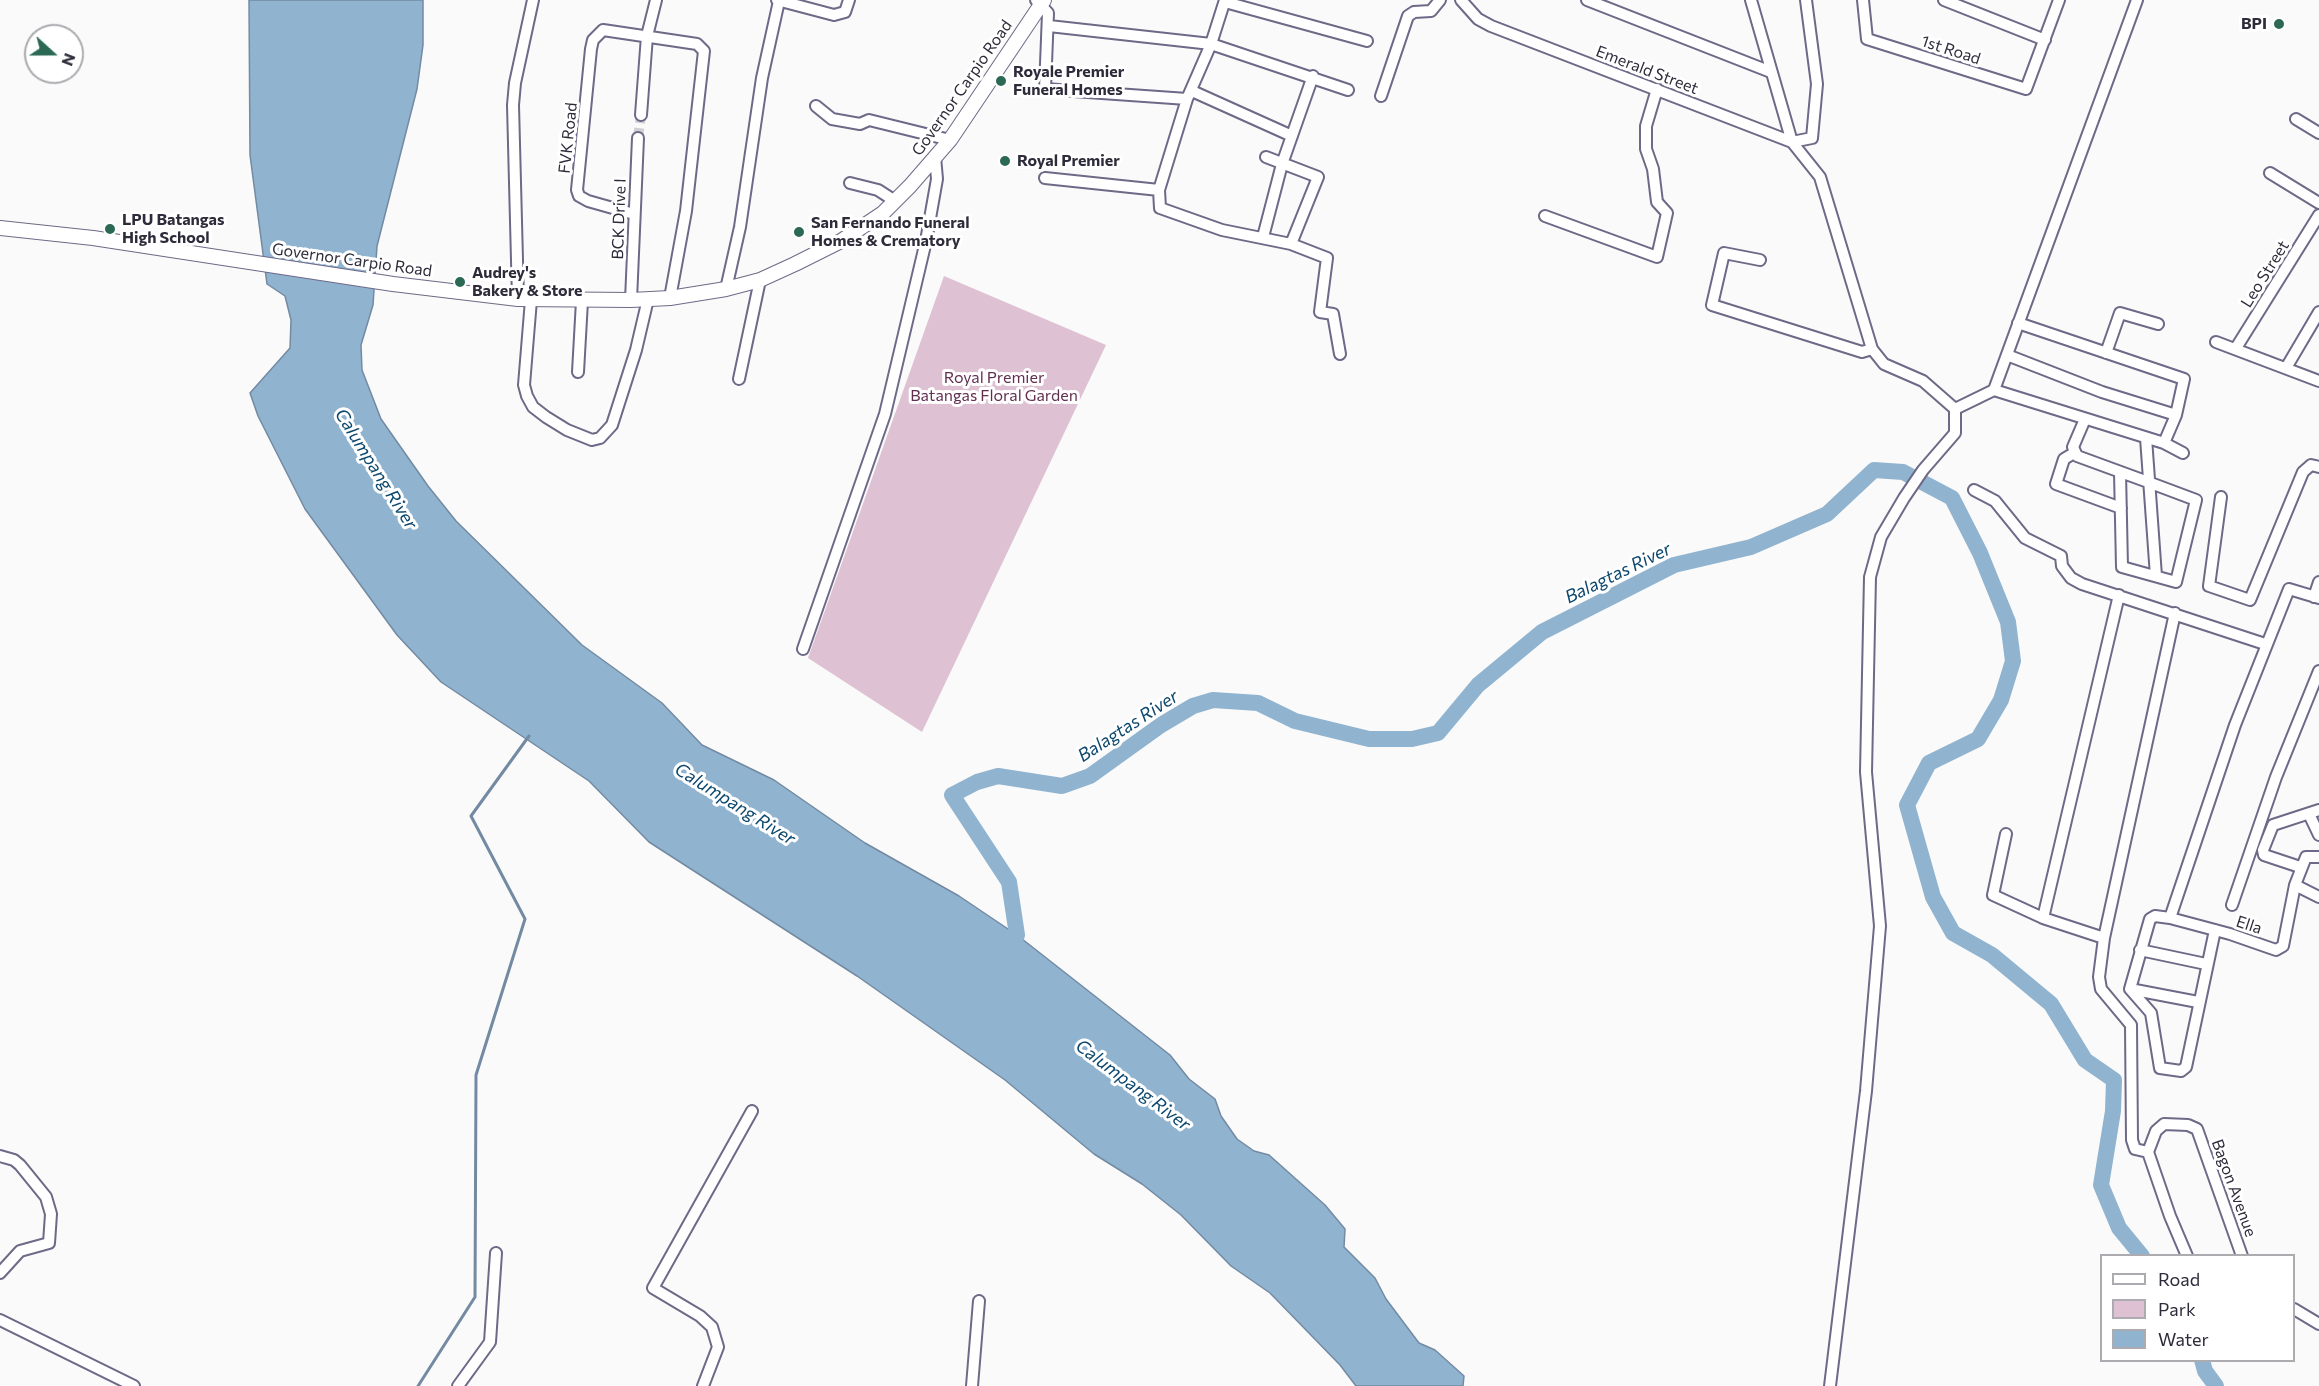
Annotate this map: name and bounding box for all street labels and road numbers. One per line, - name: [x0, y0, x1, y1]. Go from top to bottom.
- street label: Governor Carpio Road: [908, 16, 1016, 160]
- street label: 1st Road: [1919, 31, 1983, 69]
- street label: Emerald Street: [1593, 42, 1701, 98]
- street label: FVK Road: [555, 102, 581, 174]
- street label: BCK Drive I: [608, 178, 630, 260]
- street label: Leo Street: [2237, 237, 2293, 311]
- street label: Governor Carpio Road: [271, 239, 433, 281]
- street label: Ella: [2234, 912, 2264, 938]
- street label: Bagon Avenue: [2207, 1137, 2261, 1239]

